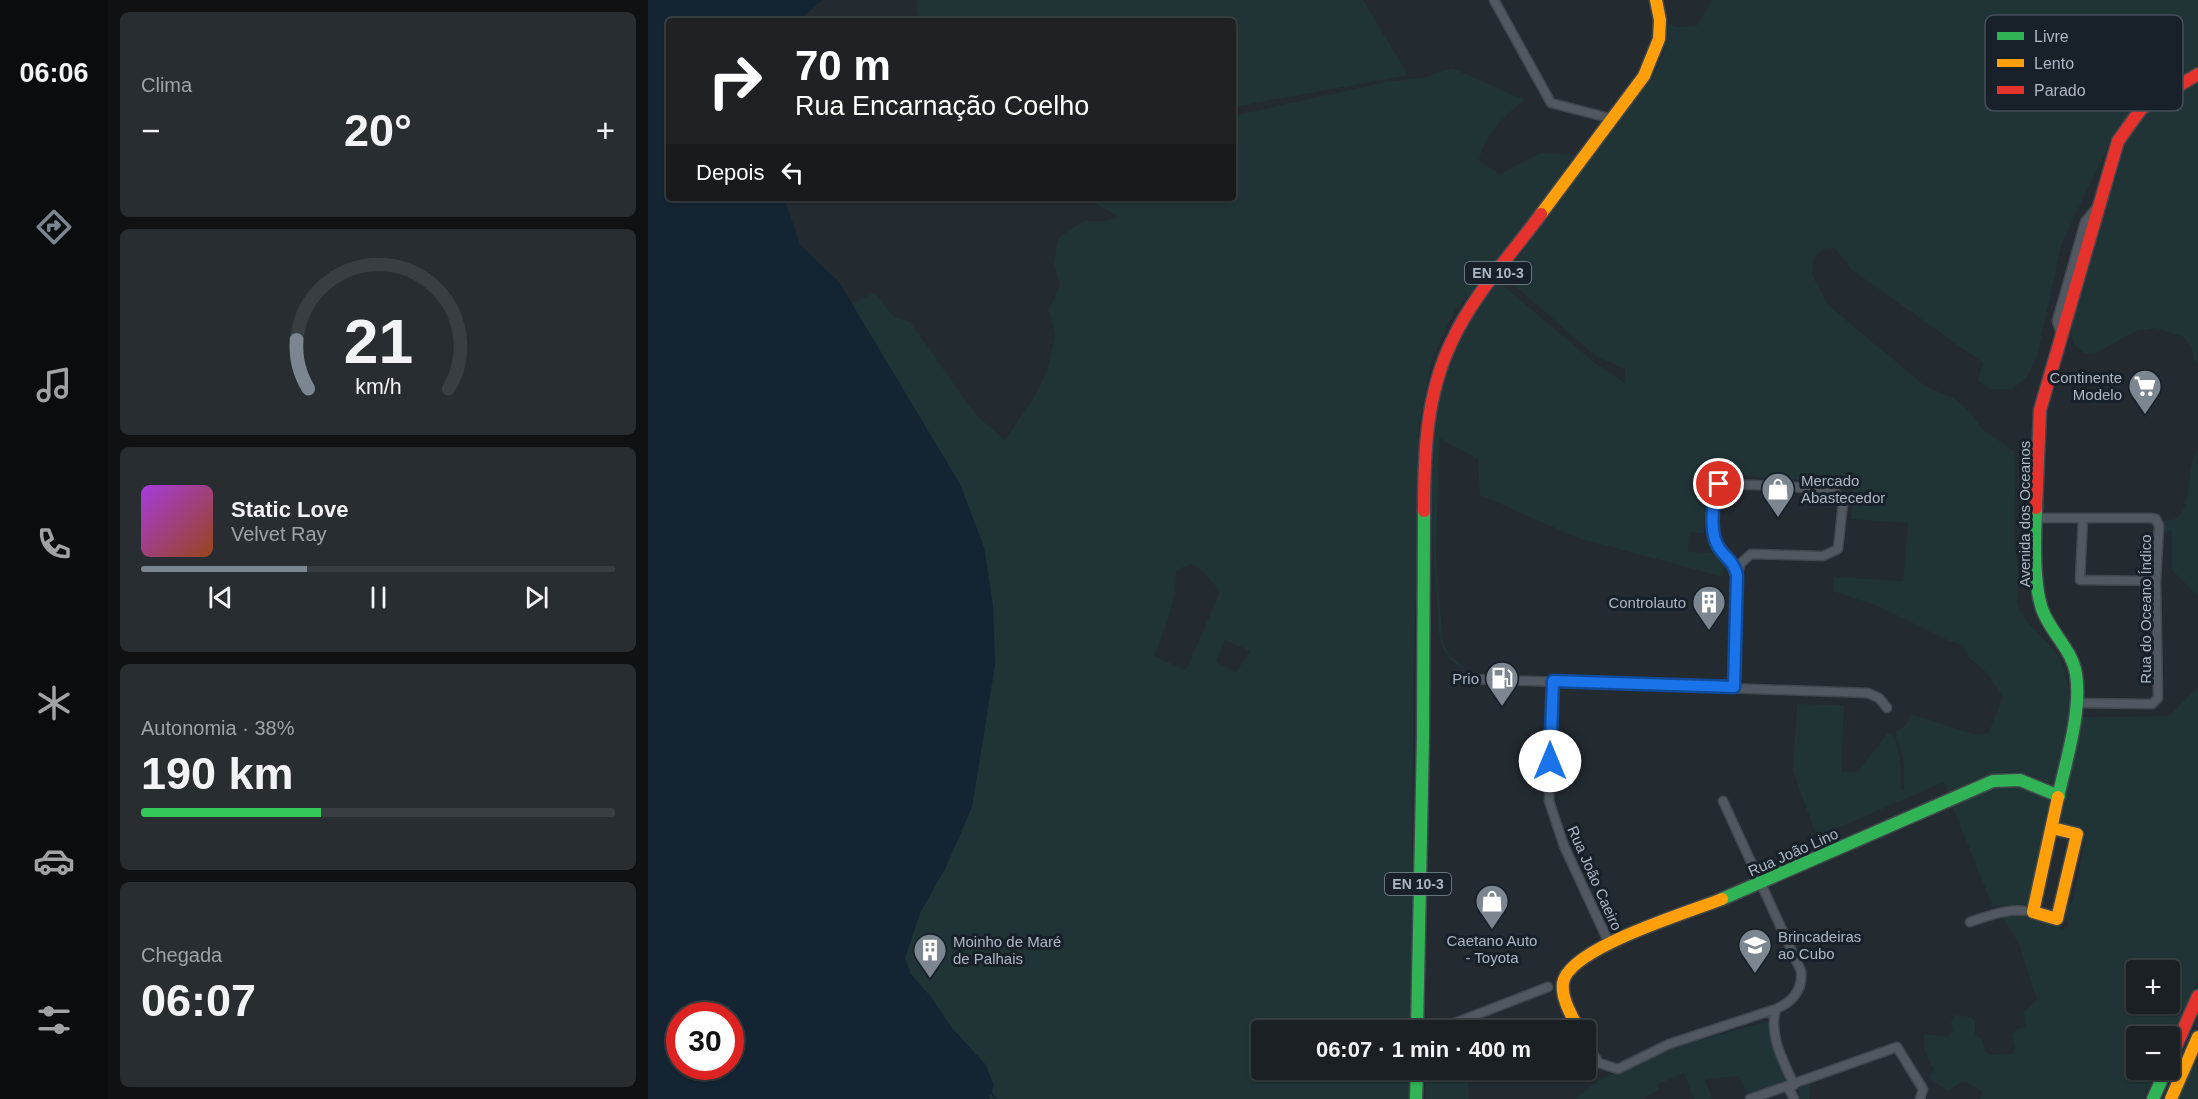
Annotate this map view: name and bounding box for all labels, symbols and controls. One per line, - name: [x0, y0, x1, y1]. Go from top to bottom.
- legend: [1985, 15, 2183, 111]
- text: Livre: [2034, 28, 2069, 45]
- icon: right: [696, 42, 774, 120]
- text: 70 m: [795, 42, 891, 89]
- text: Lento: [2034, 55, 2074, 72]
- text: 06:06: [19, 58, 89, 88]
- text: Clima: [141, 74, 192, 96]
- text: Parado: [2034, 82, 2086, 99]
- text: Rua Encarnação Coelho: [795, 91, 1089, 121]
- text: 20°: [344, 105, 412, 156]
- text: −: [141, 112, 160, 149]
- text: +: [596, 112, 615, 149]
- icon: left: [776, 156, 809, 189]
- text: Depois: [696, 160, 764, 185]
- icon: directions: [33, 206, 75, 248]
- road number: EN 10-3: [1465, 262, 1531, 284]
- text: 21: [343, 307, 413, 376]
- icon: music: [33, 364, 75, 406]
- supermarket icon: Continente Modelo: [2127, 368, 2163, 415]
- place label: Continente Modelo: [2049, 369, 2122, 403]
- text: km/h: [355, 376, 401, 400]
- street label: Avenida dos Oceanos: [2016, 441, 2033, 587]
- pin: [1693, 458, 1744, 509]
- icon: arrive: [1702, 467, 1735, 500]
- shop icon: Mercado Abastecedor: [1760, 471, 1796, 518]
- place label: Mercado Abastecedor: [1801, 472, 1885, 506]
- text: Static Love: [231, 497, 348, 522]
- icon: phone: [33, 523, 75, 565]
- text: Velvet Ray: [231, 523, 327, 545]
- street label: Rua do Oceano Índico: [2137, 534, 2154, 684]
- icon: previous: [204, 581, 237, 614]
- icon: pause: [362, 581, 395, 614]
- icon: next: [520, 581, 553, 614]
- building icon: Controlauto: [1691, 584, 1727, 631]
- place label: Controlauto: [1608, 594, 1686, 611]
- fuel station icon: Prio: [1484, 660, 1520, 707]
- place label: Prio: [1452, 670, 1479, 687]
- icon: climate: [33, 682, 75, 724]
- text: Autonomia · 38%: [141, 717, 294, 739]
- position arrow: [1518, 729, 1582, 793]
- text: 190 km: [141, 748, 294, 799]
- street label: Rua João Caeiro: [1564, 823, 1626, 933]
- street label: Rua João Lino: [1745, 825, 1841, 879]
- icon: car: [33, 840, 75, 882]
- road number: EN 10-3: [1385, 873, 1451, 895]
- shop icon: Caetano Auto - Toyota: [1474, 883, 1510, 930]
- school or university icon: Brincadeiras ao Cubo: [1737, 927, 1773, 974]
- place label: Brincadeiras ao Cubo: [1778, 928, 1861, 962]
- building icon: Moinho de Maré de Palhais: [912, 932, 948, 979]
- place label: Caetano Auto - Toyota: [1447, 932, 1537, 966]
- place label: Moinho de Maré de Palhais: [953, 933, 1061, 967]
- text: Chegada: [141, 944, 222, 966]
- map controls: [2126, 960, 2180, 1080]
- button: +: [2126, 960, 2180, 1014]
- text: 06:07: [141, 975, 256, 1026]
- icon: filters: [33, 999, 75, 1041]
- speed limit sign: 30: [666, 1002, 744, 1080]
- button: −: [2126, 1026, 2180, 1080]
- text: 06:07 · 1 min · 400 m: [1316, 1037, 1531, 1062]

